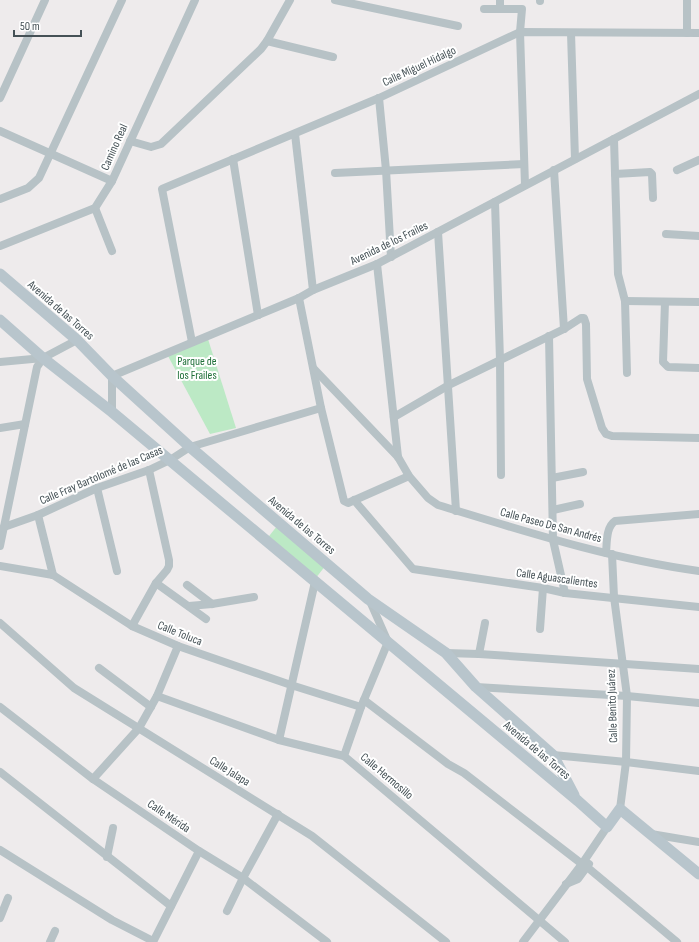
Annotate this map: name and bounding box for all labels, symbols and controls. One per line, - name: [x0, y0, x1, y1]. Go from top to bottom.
- scale bar: [14, 12, 81, 38]
- text: 50 m: [20, 19, 40, 34]
- street label: Calle Miguel Hidalgo: [380, 43, 458, 90]
- street label: Camino Real: [98, 122, 131, 173]
- street label: Avenida de los Frailes: [347, 218, 430, 269]
- street label: Avenida de las Torres: [24, 277, 97, 343]
- park label: Parque de los Frailes: [177, 354, 217, 383]
- street label: Calle Fray Bartolomé de las Casas: [37, 443, 165, 508]
- street label: Avenida de las Torres: [264, 492, 338, 558]
- street label: Calle Paseo De San Andrés: [499, 505, 603, 546]
- street label: Calle Aguascalientes: [515, 565, 599, 592]
- street label: Calle Toluca: [155, 618, 205, 649]
- street label: Calle Benito Juárez: [604, 668, 621, 743]
- street label: Avenida de las Torres: [499, 717, 573, 783]
- street label: Calle Hermosillo: [357, 750, 416, 803]
- street label: Calle Jalapa: [207, 753, 253, 790]
- street label: Calle Mérida: [144, 797, 193, 836]

